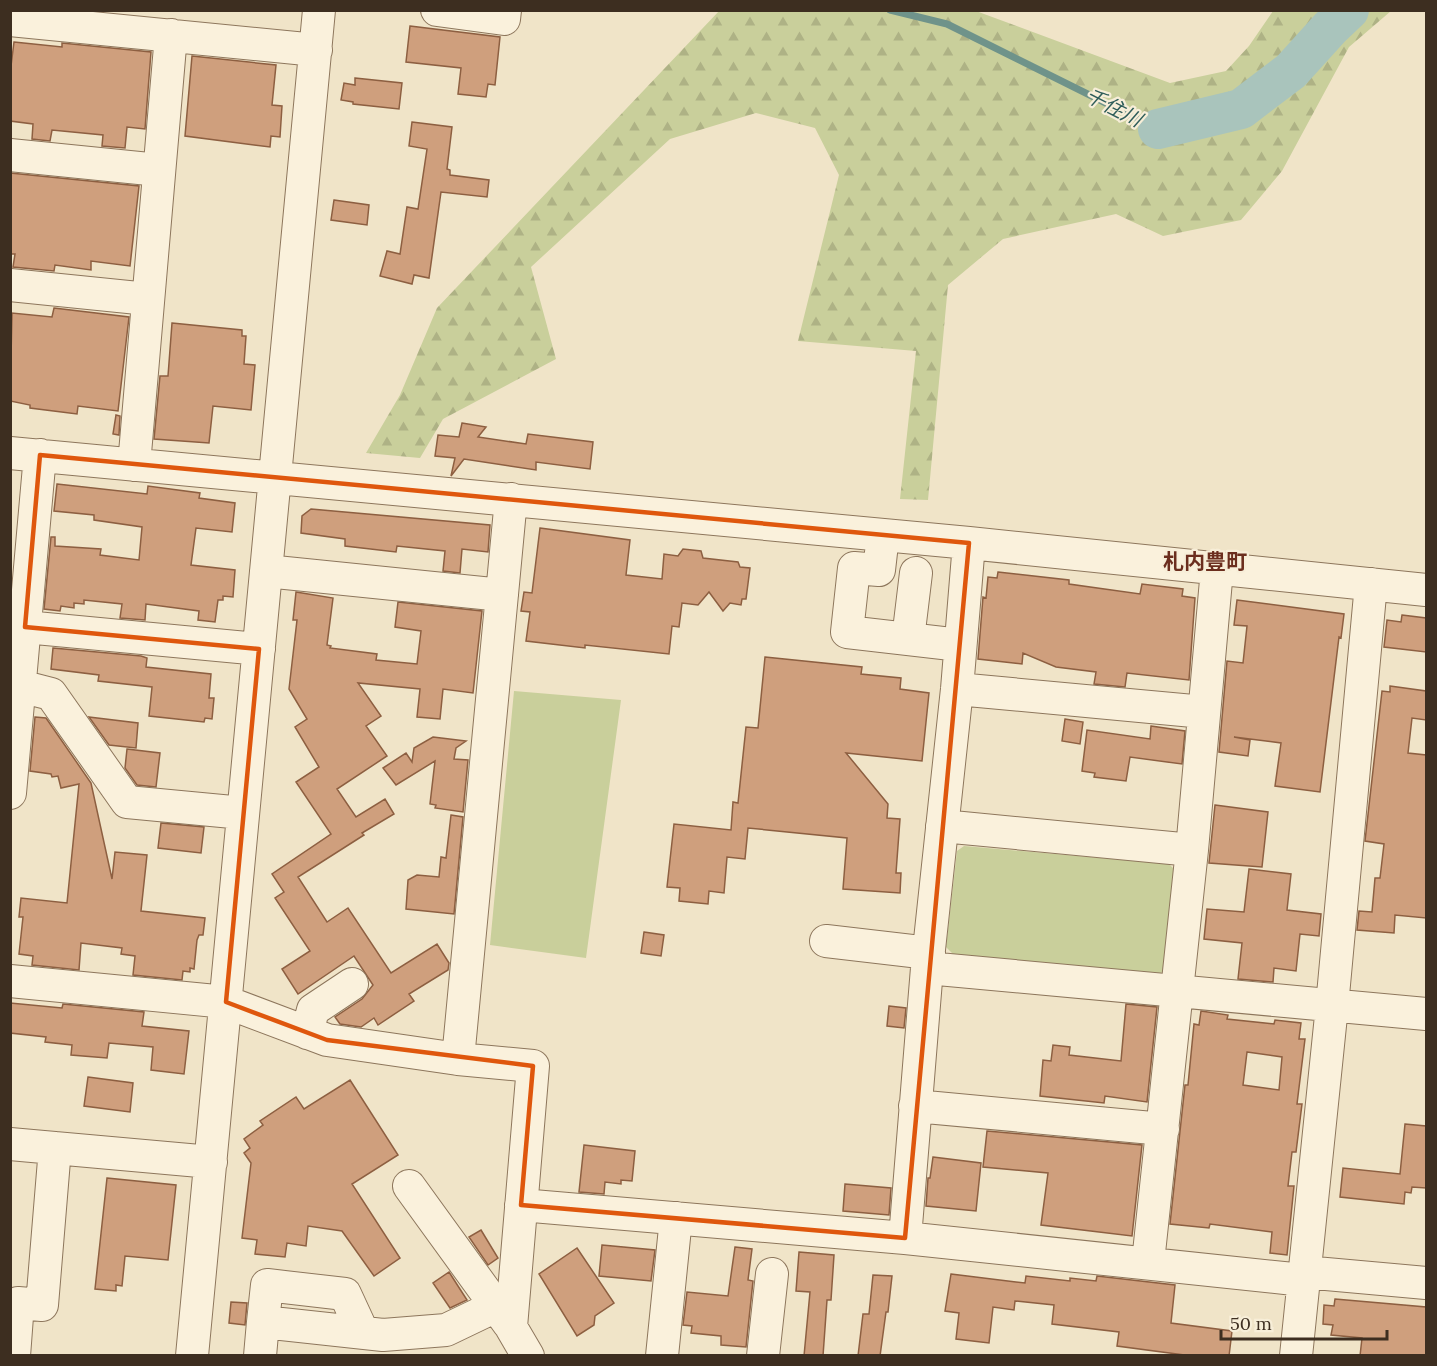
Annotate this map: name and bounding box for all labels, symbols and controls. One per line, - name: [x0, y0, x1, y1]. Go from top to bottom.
- water label: 千住川: [1082, 82, 1148, 133]
- district label: 札内豊町: [1163, 548, 1247, 575]
- scale bar: [1221, 1303, 1388, 1341]
- text: 50 m: [1230, 1312, 1272, 1335]

